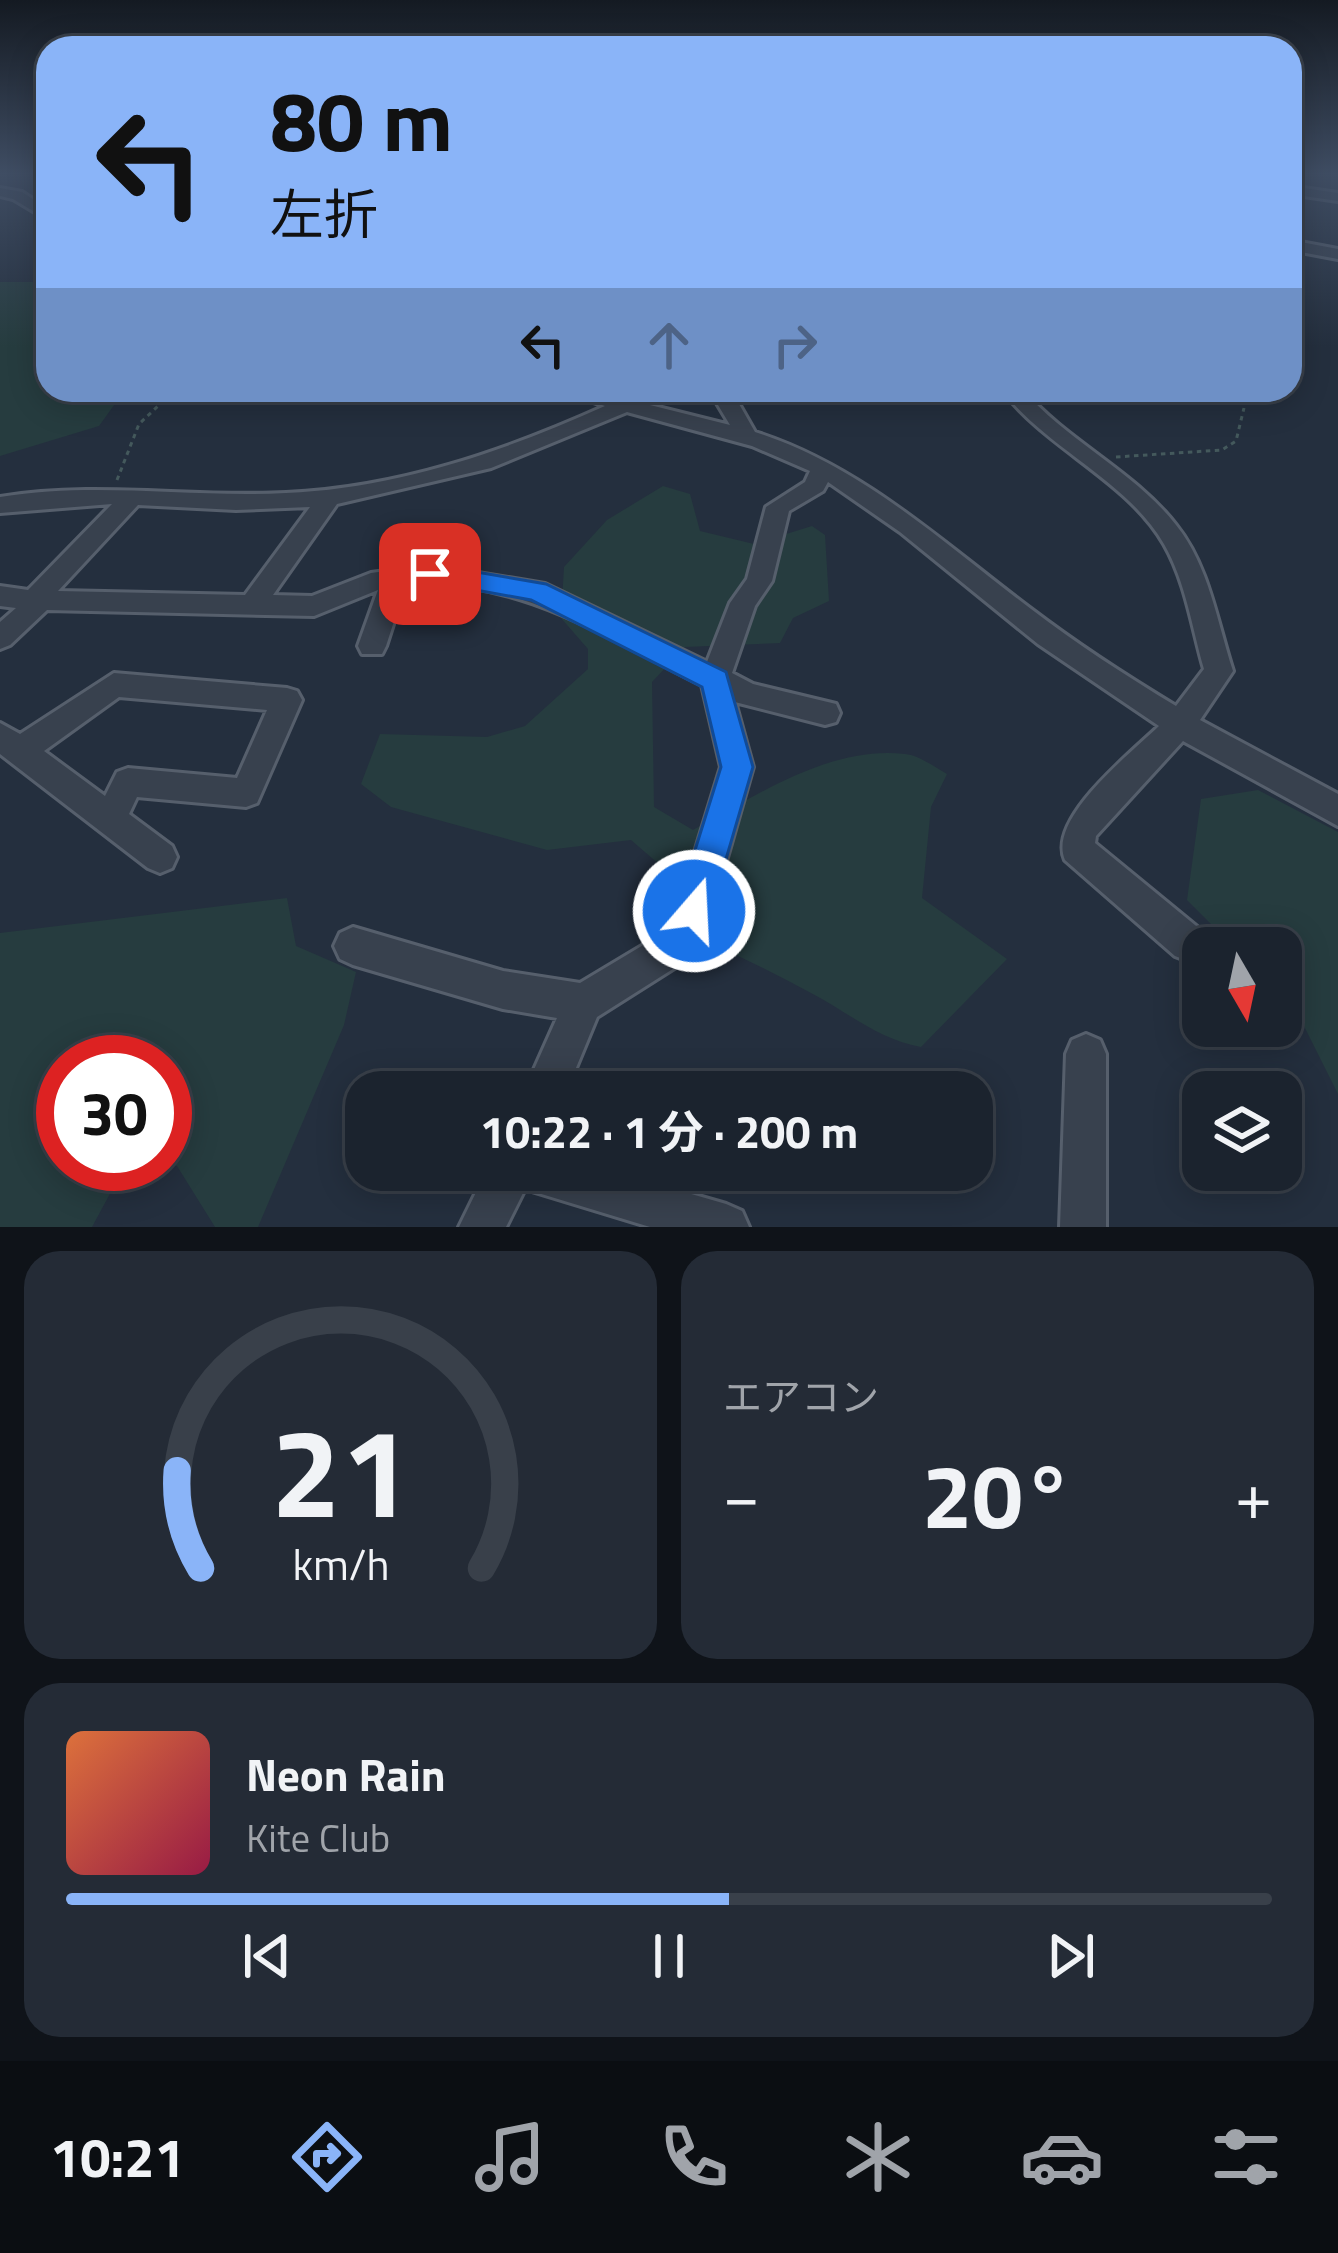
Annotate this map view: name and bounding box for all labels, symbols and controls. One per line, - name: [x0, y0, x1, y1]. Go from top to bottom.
- text: 80 m: [270, 56, 453, 184]
- icon: left: [72, 84, 228, 240]
- text: 左折: [270, 173, 378, 255]
- icon: left: [510, 312, 576, 378]
- icon: ahead: [636, 312, 702, 378]
- icon: right: [762, 312, 828, 378]
- pin: [379, 523, 481, 625]
- icon: arrive: [397, 541, 463, 607]
- position arrow: [631, 848, 757, 974]
- north arrow: [1182, 927, 1302, 1047]
- map controls: [1182, 927, 1302, 1191]
- speed limit sign: 30: [36, 1035, 192, 1191]
- button: layers: [1182, 1071, 1302, 1191]
- text: 10:22 · 1 分 · 200 m: [480, 1097, 858, 1165]
- text: エアコン: [723, 1367, 879, 1426]
- text: 21: [271, 1376, 410, 1565]
- text: 20°: [922, 1426, 1073, 1563]
- text: −: [723, 1444, 760, 1545]
- text: +: [1235, 1444, 1272, 1545]
- text: km/h: [292, 1531, 389, 1597]
- text: Neon Rain: [246, 1740, 446, 1808]
- text: Kite Club: [246, 1808, 390, 1867]
- icon: previous: [234, 1923, 300, 1989]
- icon: pause: [636, 1923, 702, 1989]
- icon: next: [1038, 1923, 1104, 1989]
- icon: directions: [285, 2115, 369, 2199]
- icon: music: [468, 2115, 552, 2199]
- icon: phone: [652, 2115, 736, 2199]
- icon: climate: [836, 2115, 920, 2199]
- icon: car: [1020, 2115, 1104, 2199]
- icon: filters: [1204, 2115, 1288, 2199]
- text: 10:21: [50, 2116, 185, 2198]

